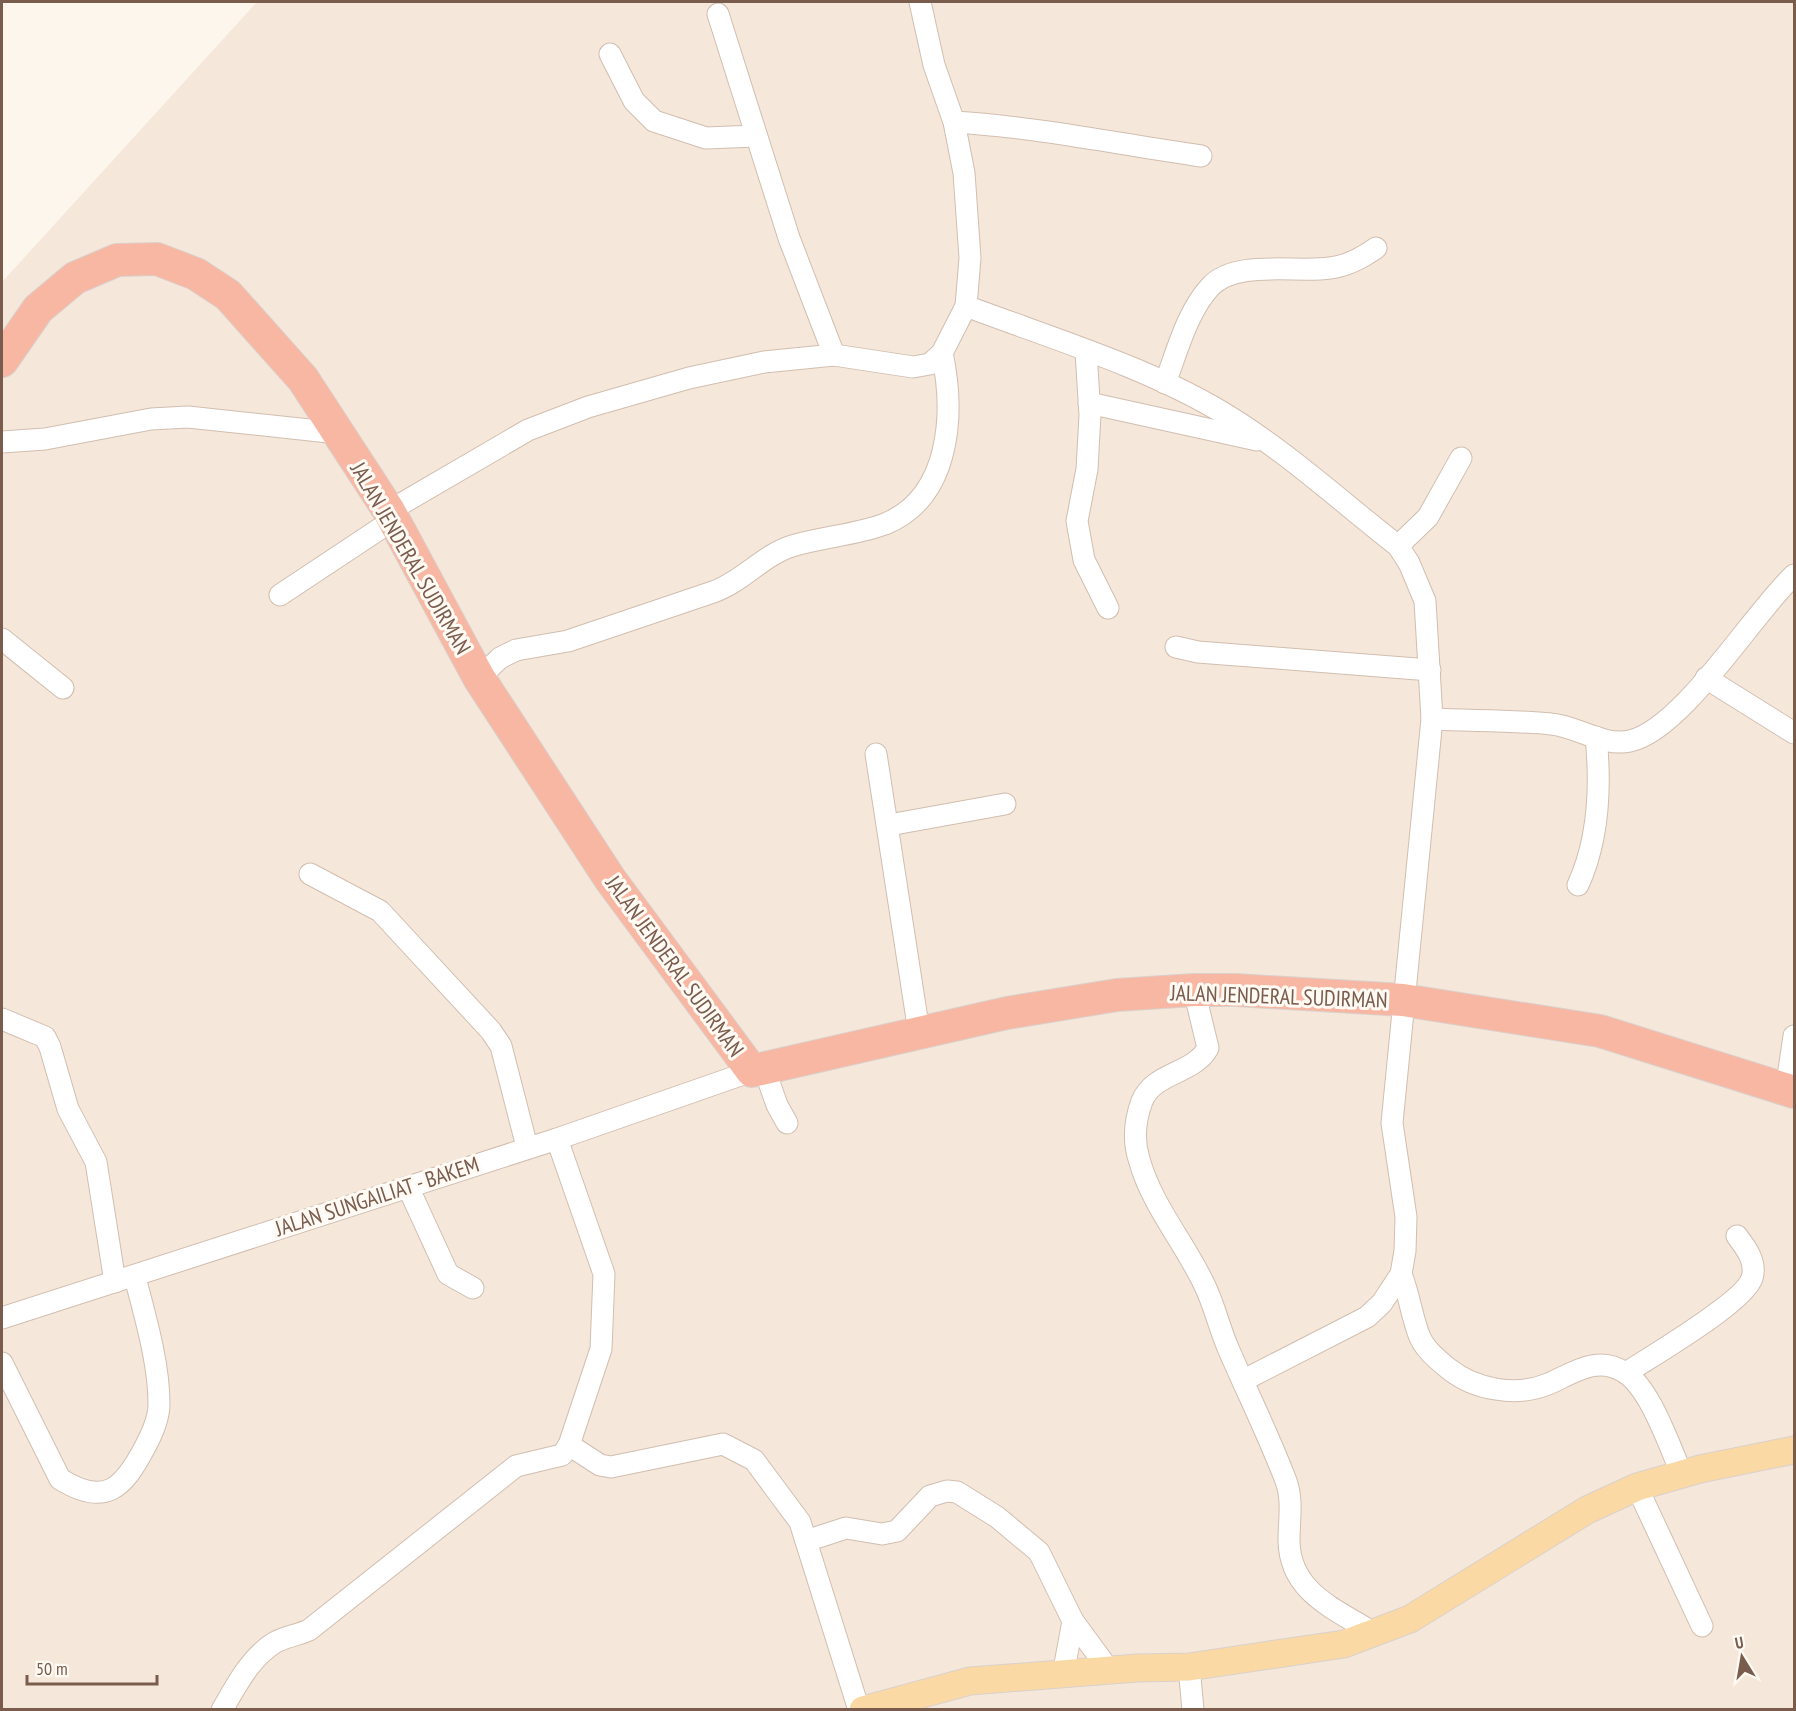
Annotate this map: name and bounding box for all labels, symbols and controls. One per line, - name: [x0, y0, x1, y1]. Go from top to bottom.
- street label: JALAN JENDERAL SUDIRMAN: [344, 456, 477, 659]
- street label: JALAN JENDERAL SUDIRMAN: [599, 869, 750, 1062]
- street label: JALAN JENDERAL SUDIRMAN: [1169, 978, 1388, 1014]
- street label: JALAN SUNGAILIAT - BAKEM: [271, 1150, 482, 1242]
- north arrow: [1712, 1627, 1772, 1687]
- text: U: [1733, 1632, 1745, 1653]
- scale bar: [27, 1648, 158, 1686]
- text: 50 m: [36, 1657, 68, 1680]

